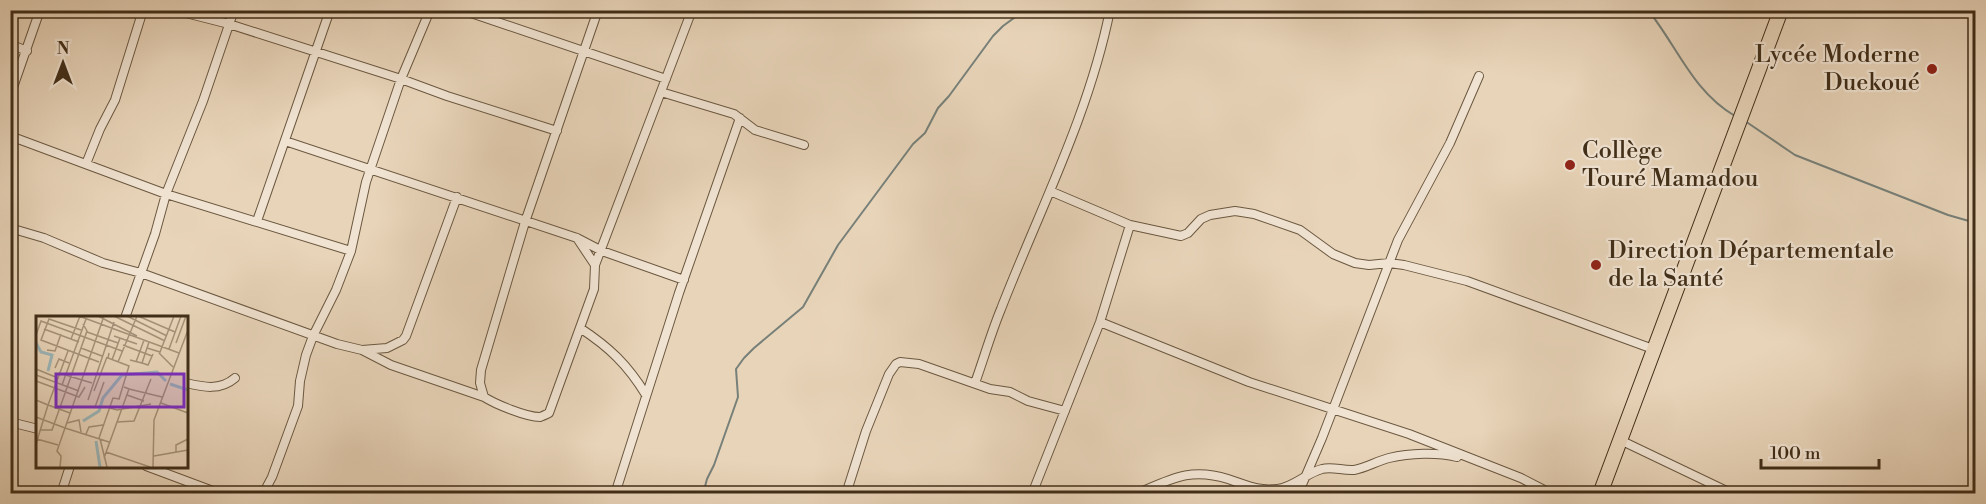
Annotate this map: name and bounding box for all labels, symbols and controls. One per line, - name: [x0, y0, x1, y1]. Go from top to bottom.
- north arrow: [33, 33, 93, 93]
- text: N: [57, 39, 70, 59]
- place label: Lycée Moderne Duekoué: [1755, 40, 1920, 98]
- marker: Lycée Moderne Duekoué: [1925, 62, 1939, 76]
- place label: Collège Touré Mamadou: [1582, 136, 1759, 194]
- marker: Collège Touré Mamadou: [1563, 158, 1577, 172]
- place label: Direction Départementale de la Santé: [1608, 236, 1894, 294]
- marker: Direction Départementale de la Santé: [1589, 258, 1603, 272]
- inset map: [36, 316, 188, 468]
- scale bar: [1761, 432, 1880, 470]
- text: 100 m: [1770, 442, 1821, 465]

